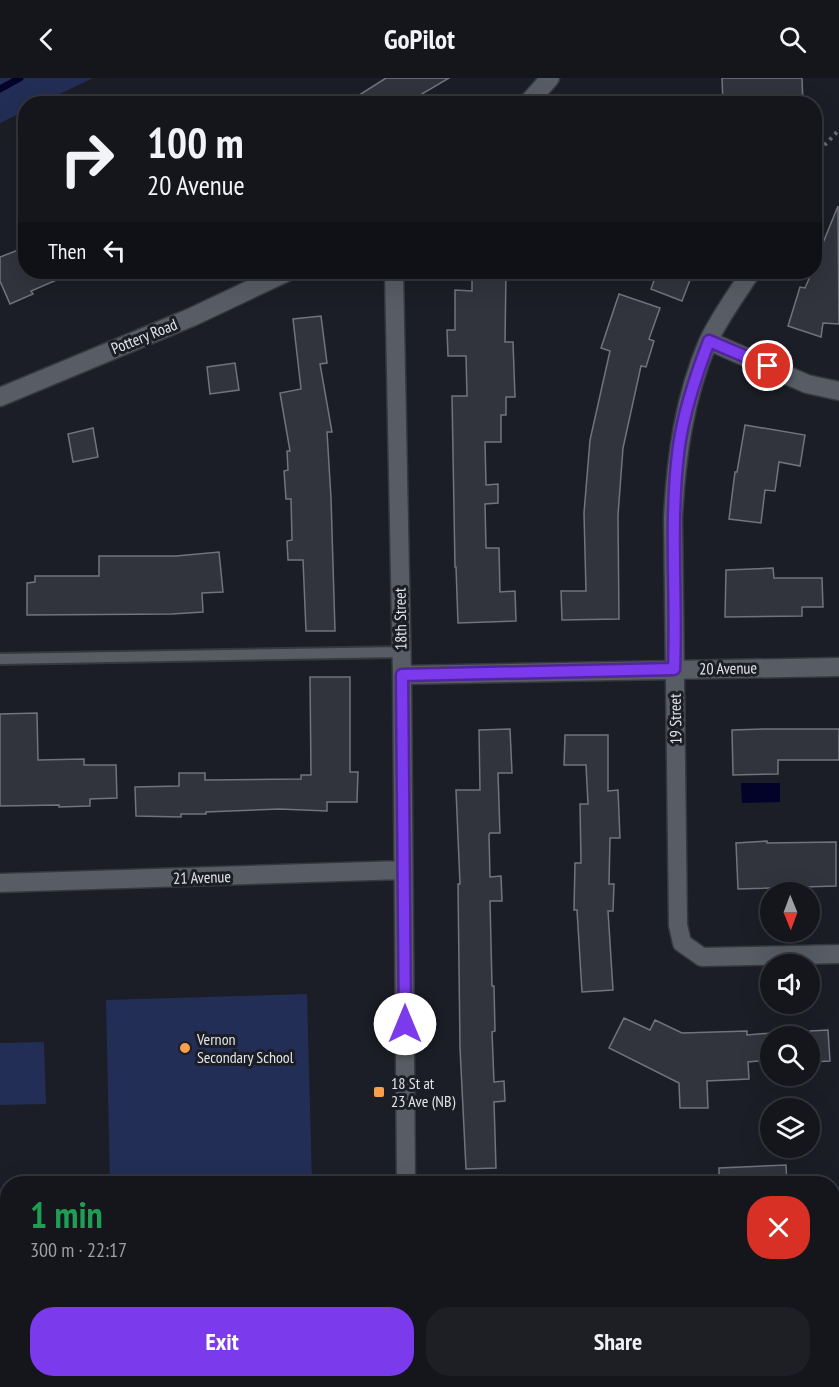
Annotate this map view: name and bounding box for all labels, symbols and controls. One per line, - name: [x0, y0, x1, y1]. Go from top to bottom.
- text: GoPilot: [384, 22, 455, 56]
- icon: back: [30, 23, 63, 56]
- icon: search: [776, 23, 809, 56]
- text: 100 m: [147, 115, 244, 170]
- icon: right: [48, 120, 126, 198]
- text: 20 Avenue: [147, 168, 245, 202]
- icon: left: [98, 234, 131, 267]
- text: Then: [48, 237, 86, 265]
- street label: Pottery Road: [108, 314, 180, 358]
- pin: [742, 340, 793, 391]
- icon: arrive: [751, 349, 784, 382]
- street label: 18th Street: [389, 587, 411, 650]
- street label: 20 Avenue: [699, 657, 757, 679]
- street label: 19 Street: [665, 693, 685, 745]
- street label: 21 Avenue: [173, 866, 231, 888]
- north arrow: [760, 882, 820, 942]
- map controls: [760, 882, 820, 1158]
- button: sound: [760, 954, 820, 1014]
- position arrow: [373, 992, 437, 1056]
- button: search: [760, 1026, 820, 1086]
- place label: Vernon Secondary School: [196, 1029, 294, 1067]
- marker: Vernon Secondary School: [178, 1041, 192, 1055]
- place label: 18 St at 23 Ave (NB): [391, 1073, 456, 1111]
- marker: 18 St at 23 Ave (NB): [372, 1085, 386, 1099]
- button: layers: [760, 1098, 820, 1158]
- text: 1 min: [30, 1191, 103, 1238]
- button: close: [747, 1196, 810, 1259]
- text: 300 m · 22:17: [30, 1237, 127, 1263]
- button: Exit: [30, 1307, 414, 1376]
- button: Share: [426, 1307, 810, 1376]

